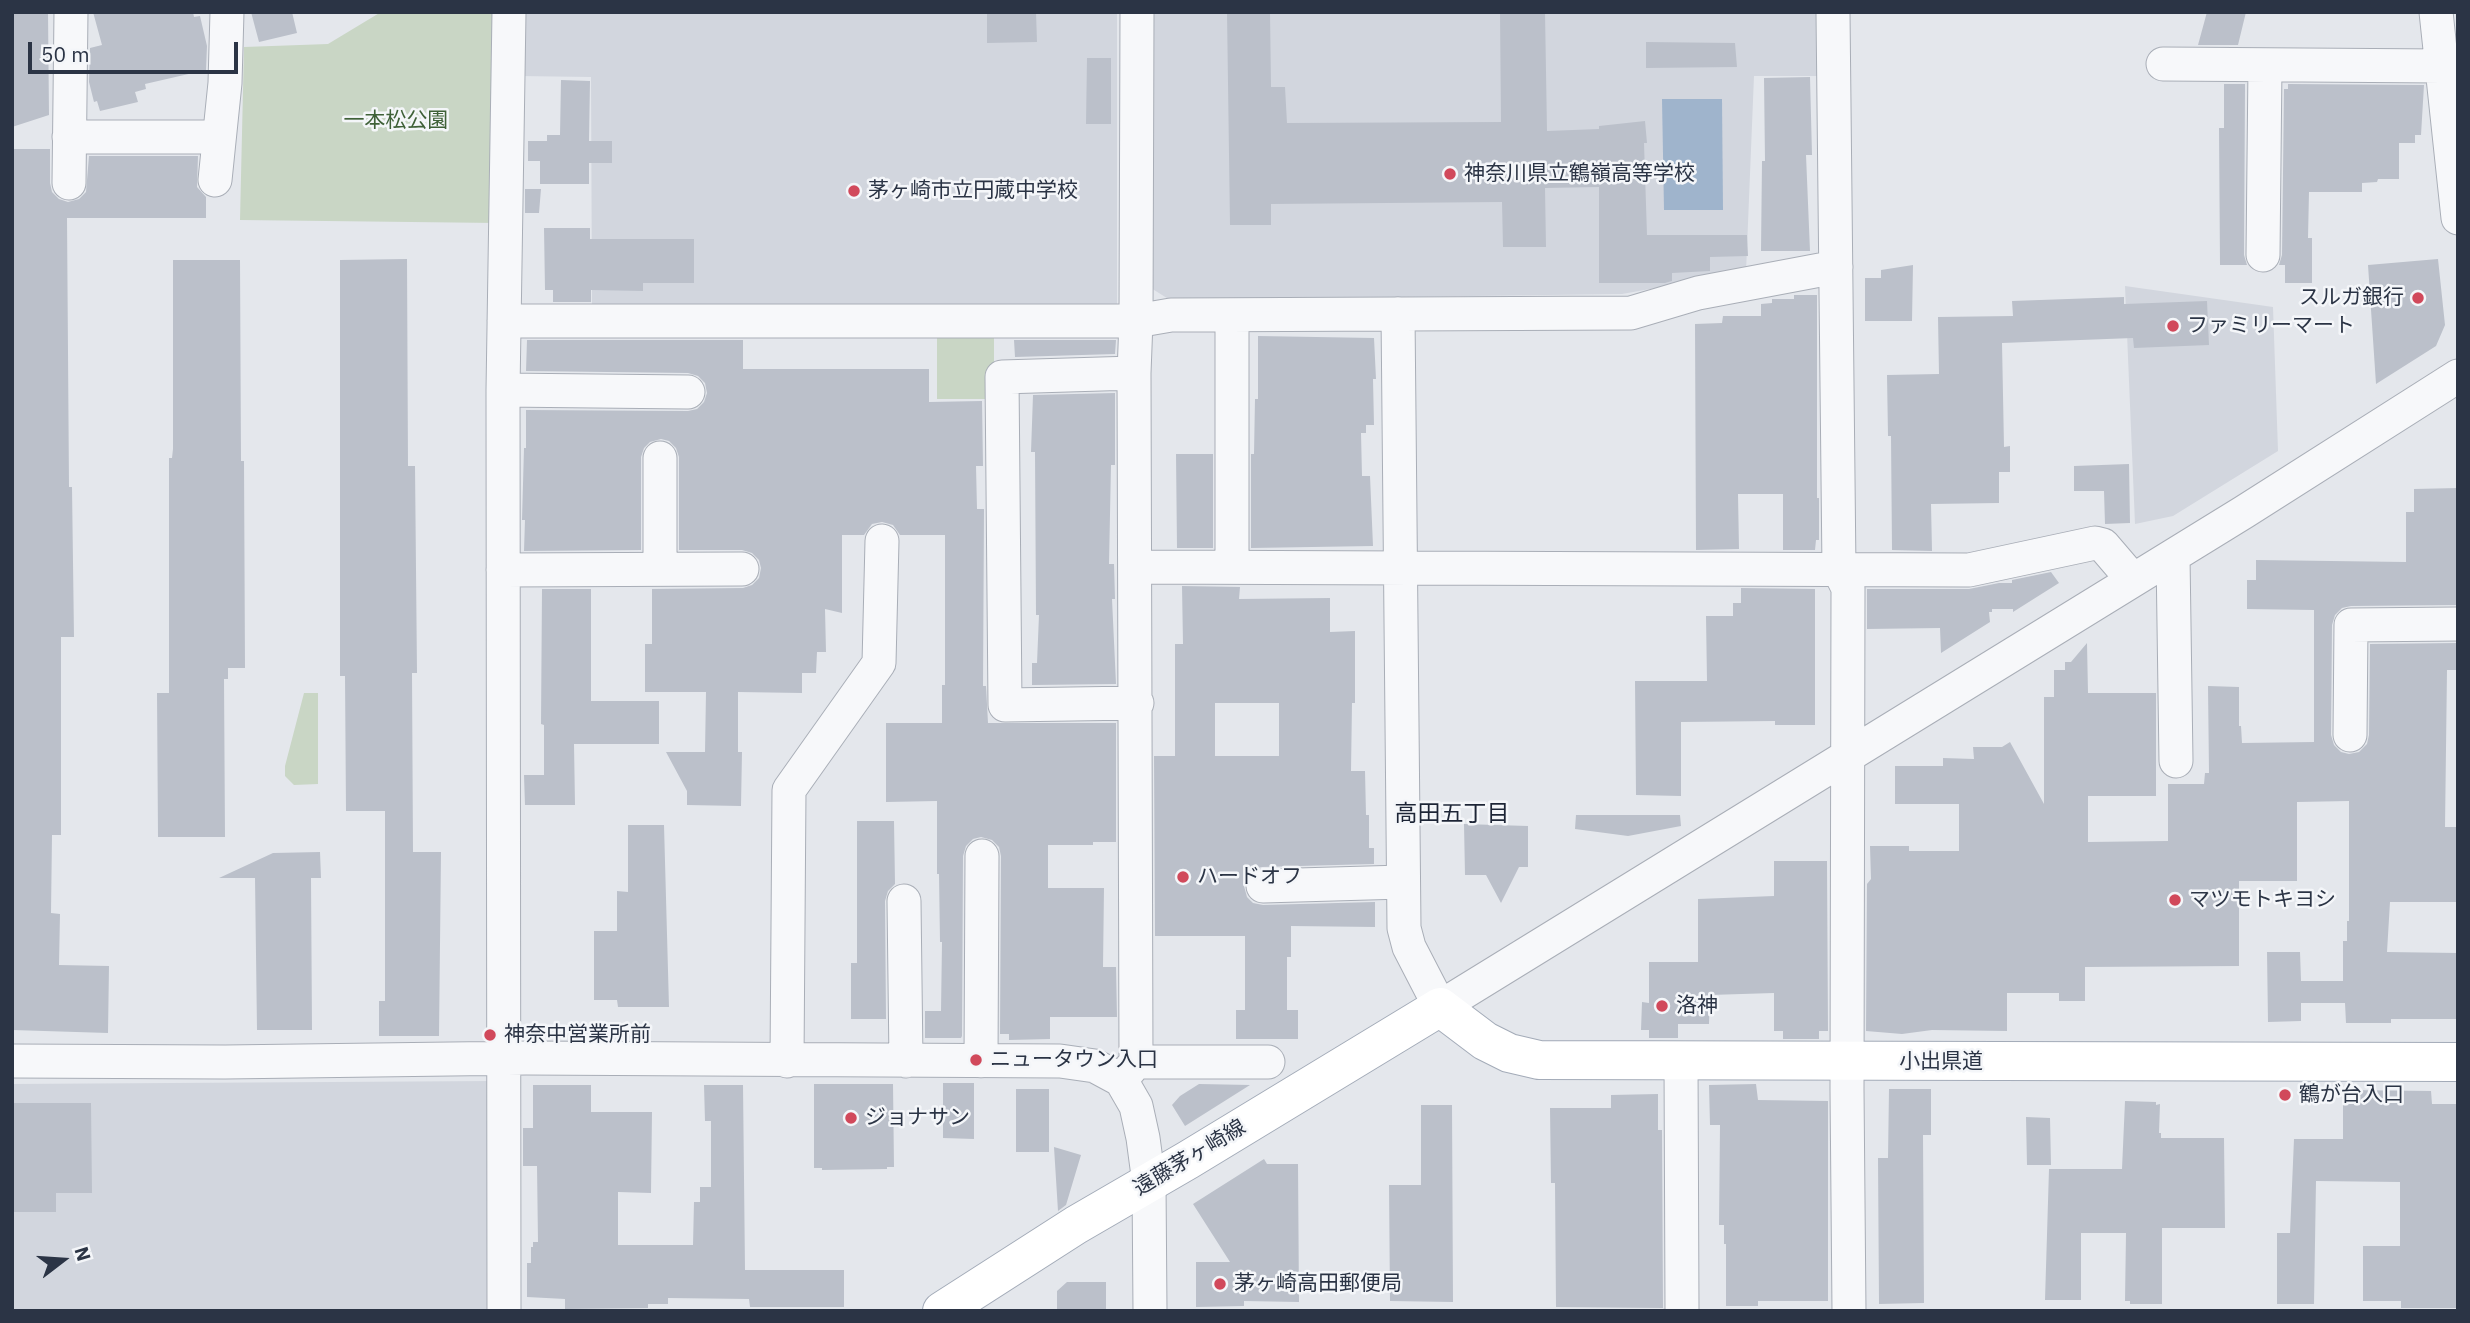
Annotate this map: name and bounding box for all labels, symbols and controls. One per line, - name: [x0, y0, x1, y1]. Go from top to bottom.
- scale bar: [32, 28, 242, 72]
- text: 50 m: [41, 40, 90, 68]
- park label: 一本松公園: [344, 108, 448, 134]
- place label: 神奈川県立鶴嶺高等学校: [1464, 161, 1695, 187]
- marker: 神奈川県立鶴嶺高等学校: [1442, 166, 1458, 182]
- place label: 茅ヶ崎市立円蔵中学校: [868, 178, 1078, 204]
- marker: 茅ヶ崎市立円蔵中学校: [846, 183, 862, 199]
- place label: スルガ銀行: [2299, 285, 2404, 311]
- marker: スルガ銀行: [2410, 290, 2426, 306]
- place label: ファミリーマート: [2187, 313, 2355, 339]
- marker: ファミリーマート: [2165, 318, 2181, 334]
- district label: 高田五丁目: [1395, 800, 1509, 828]
- place label: ハードオフ: [1197, 864, 1302, 890]
- marker: ハードオフ: [1175, 869, 1191, 885]
- place label: マツモトキヨシ: [2189, 887, 2336, 913]
- marker: マツモトキヨシ: [2167, 892, 2183, 908]
- place label: 洛神: [1676, 993, 1718, 1019]
- marker: 洛神: [1654, 998, 1670, 1014]
- place label: 神奈中営業所前: [504, 1022, 651, 1048]
- marker: 神奈中営業所前: [482, 1027, 498, 1043]
- place label: ニュータウン入口: [990, 1047, 1158, 1073]
- street label: 小出県道: [1899, 1049, 1983, 1075]
- marker: ニュータウン入口: [968, 1052, 984, 1068]
- place label: 鶴が台入口: [2299, 1082, 2404, 1108]
- marker: 鶴が台入口: [2277, 1087, 2293, 1103]
- place label: ジョナサン: [865, 1105, 970, 1131]
- marker: ジョナサン: [843, 1110, 859, 1126]
- street label: 遠藤茅ヶ崎線: [1130, 1115, 1250, 1201]
- north arrow: [28, 1225, 98, 1295]
- text: N: [70, 1244, 97, 1264]
- place label: 茅ヶ崎高田郵便局: [1234, 1271, 1402, 1297]
- marker: 茅ヶ崎高田郵便局: [1212, 1276, 1228, 1292]

